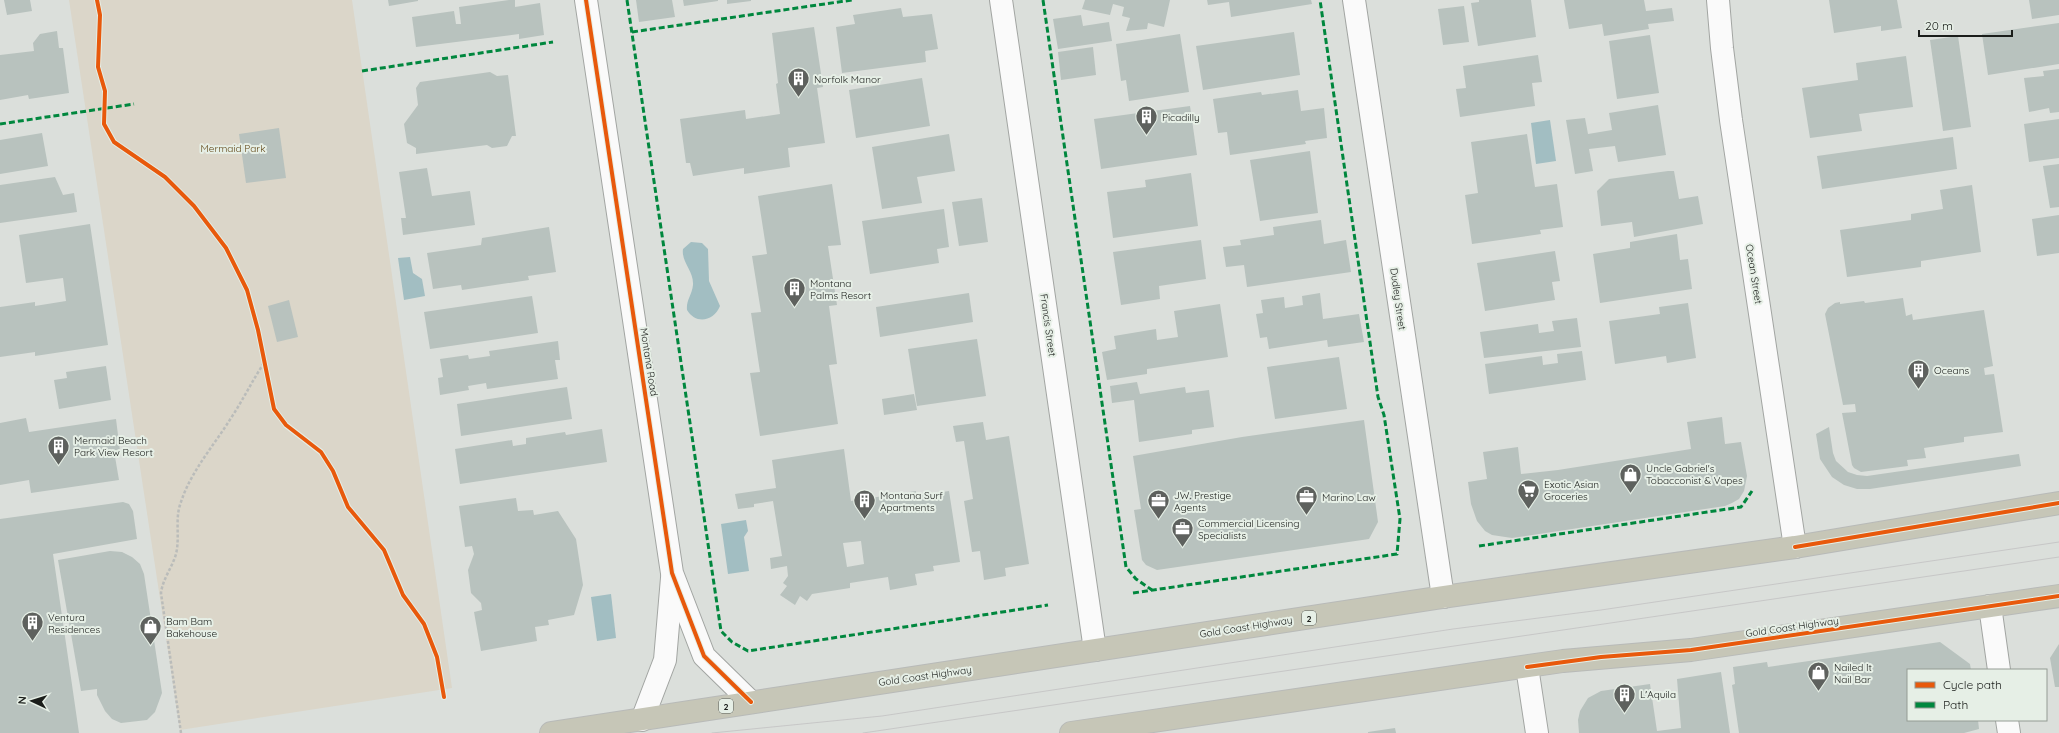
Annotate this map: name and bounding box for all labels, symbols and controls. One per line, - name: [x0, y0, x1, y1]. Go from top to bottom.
- scale bar: [1919, 12, 2012, 38]
- text: 20 m: [1925, 18, 1953, 33]
- building icon: Norfolk Manor: [785, 66, 811, 99]
- place label: Norfolk Manor: [814, 73, 881, 86]
- building icon: Picadilly: [1133, 104, 1159, 137]
- place label: Picadilly: [1162, 111, 1200, 124]
- park label: Mermaid Park: [200, 142, 266, 155]
- street label: Ocean Street: [1743, 243, 1765, 305]
- street label: Dudley Street: [1387, 267, 1409, 331]
- building icon: Montana Palms Resort: [782, 276, 808, 309]
- place label: Montana Palms Resort: [810, 277, 872, 302]
- street label: Francis Street: [1037, 293, 1059, 358]
- street label: Montana Road: [637, 327, 661, 397]
- building icon: Oceans: [1905, 357, 1931, 390]
- place label: Oceans: [1934, 364, 1969, 377]
- building icon: Mermaid Beach Park View Resort: [45, 433, 71, 466]
- place label: Mermaid Beach Park View Resort: [74, 434, 153, 459]
- shop icon: Uncle Gabriel's Tobacconist & Vapes: [1618, 461, 1644, 494]
- place label: Uncle Gabriel's Tobacconist & Vapes: [1646, 462, 1743, 487]
- supermarket icon: Exotic Asian Groceries: [1515, 477, 1541, 510]
- place label: Exotic Asian Groceries: [1544, 478, 1599, 503]
- office icon: Marino Law: [1293, 484, 1319, 517]
- building icon: Montana Surf Apartments: [852, 488, 878, 521]
- office icon: JW. Prestige Agents: [1145, 488, 1171, 521]
- place label: Montana Surf Apartments: [880, 489, 943, 514]
- place label: JW. Prestige Agents: [1174, 489, 1231, 514]
- place label: Marino Law: [1322, 491, 1376, 504]
- office icon: Commercial Licensing Specialists: [1170, 516, 1196, 549]
- place label: Commercial Licensing Specialists: [1198, 517, 1299, 542]
- building icon: Ventura Residences: [20, 610, 46, 643]
- place label: Ventura Residences: [48, 611, 100, 636]
- road number: 2: [1302, 611, 1316, 625]
- street label: Gold Coast Highway: [1199, 613, 1293, 641]
- shop icon: Bam Bam Bakehouse: [137, 614, 163, 647]
- street label: Gold Coast Highway: [1745, 614, 1839, 640]
- place label: Bam Bam Bakehouse: [166, 615, 217, 640]
- shop icon: Nailed It Nail Bar: [1806, 660, 1832, 693]
- place label: Nailed It Nail Bar: [1834, 661, 1873, 686]
- street label: Gold Coast Highway: [878, 663, 972, 689]
- legend: [1907, 669, 2047, 721]
- text: Cycle path: [1943, 677, 2002, 692]
- north arrow: [12, 681, 52, 721]
- building icon: L'Aquila: [1611, 681, 1637, 714]
- place label: L'Aquila: [1640, 688, 1676, 701]
- text: N: [15, 696, 29, 705]
- text: Path: [1943, 697, 1968, 712]
- road number: 2: [719, 699, 733, 713]

